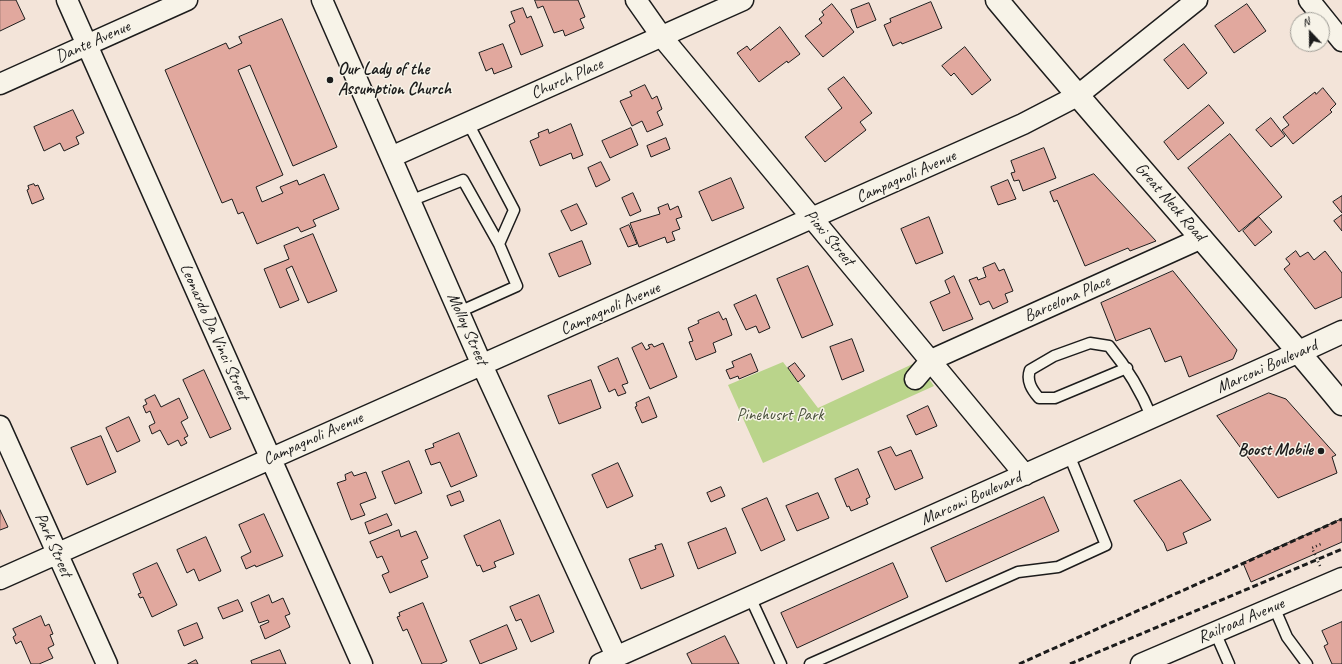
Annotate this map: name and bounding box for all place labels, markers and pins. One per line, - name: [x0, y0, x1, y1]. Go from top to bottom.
- place label: Our Lady of the Assumption Church: [338, 60, 451, 100]
- marker: Our Lady of the Assumption Church: [325, 75, 335, 85]
- place label: Boost Mobile: [1238, 441, 1313, 461]
- marker: Boost Mobile: [1316, 446, 1326, 456]

